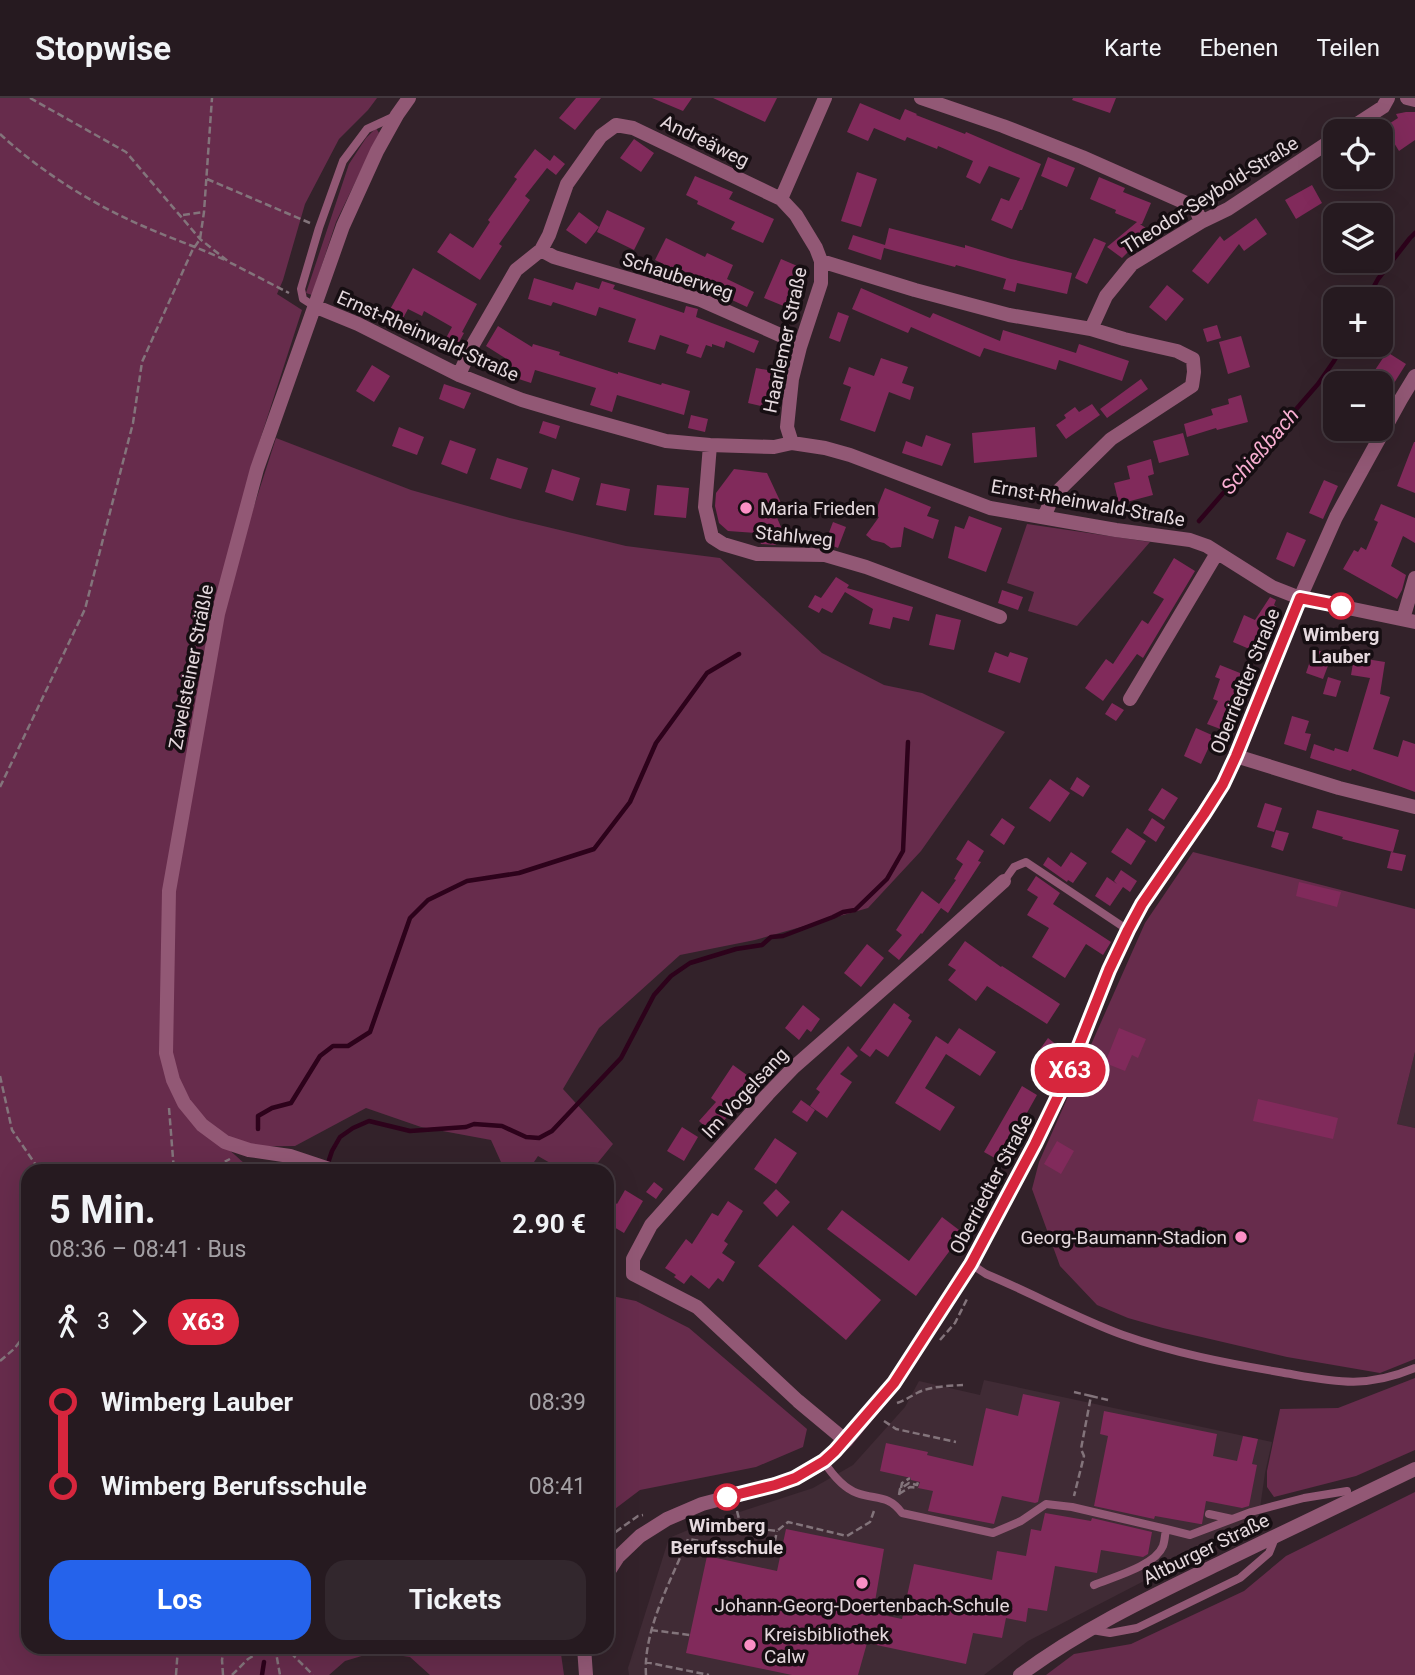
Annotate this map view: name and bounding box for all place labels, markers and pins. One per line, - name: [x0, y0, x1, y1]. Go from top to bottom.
- place label: Maria Frieden: [760, 497, 876, 520]
- marker: Maria Frieden: [738, 500, 754, 516]
- marker: Wimberg Lauber: [1328, 593, 1354, 619]
- place label: Wimberg Lauber: [1303, 623, 1379, 668]
- place label: Georg-Baumann-Stadion: [1021, 1226, 1227, 1249]
- marker: Georg-Baumann-Stadion: [1233, 1229, 1249, 1245]
- marker: Wimberg Berufsschule: [714, 1484, 740, 1510]
- place label: Wimberg Berufsschule: [671, 1514, 783, 1559]
- marker: Johann-Georg-Doertenbach-Schule: [854, 1575, 870, 1591]
- place label: Johann-Georg-Doertenbach-Schule: [715, 1594, 1009, 1617]
- place label: Kreisbibliothek Calw: [764, 1623, 889, 1668]
- marker: Kreisbibliothek Calw: [742, 1637, 758, 1653]

